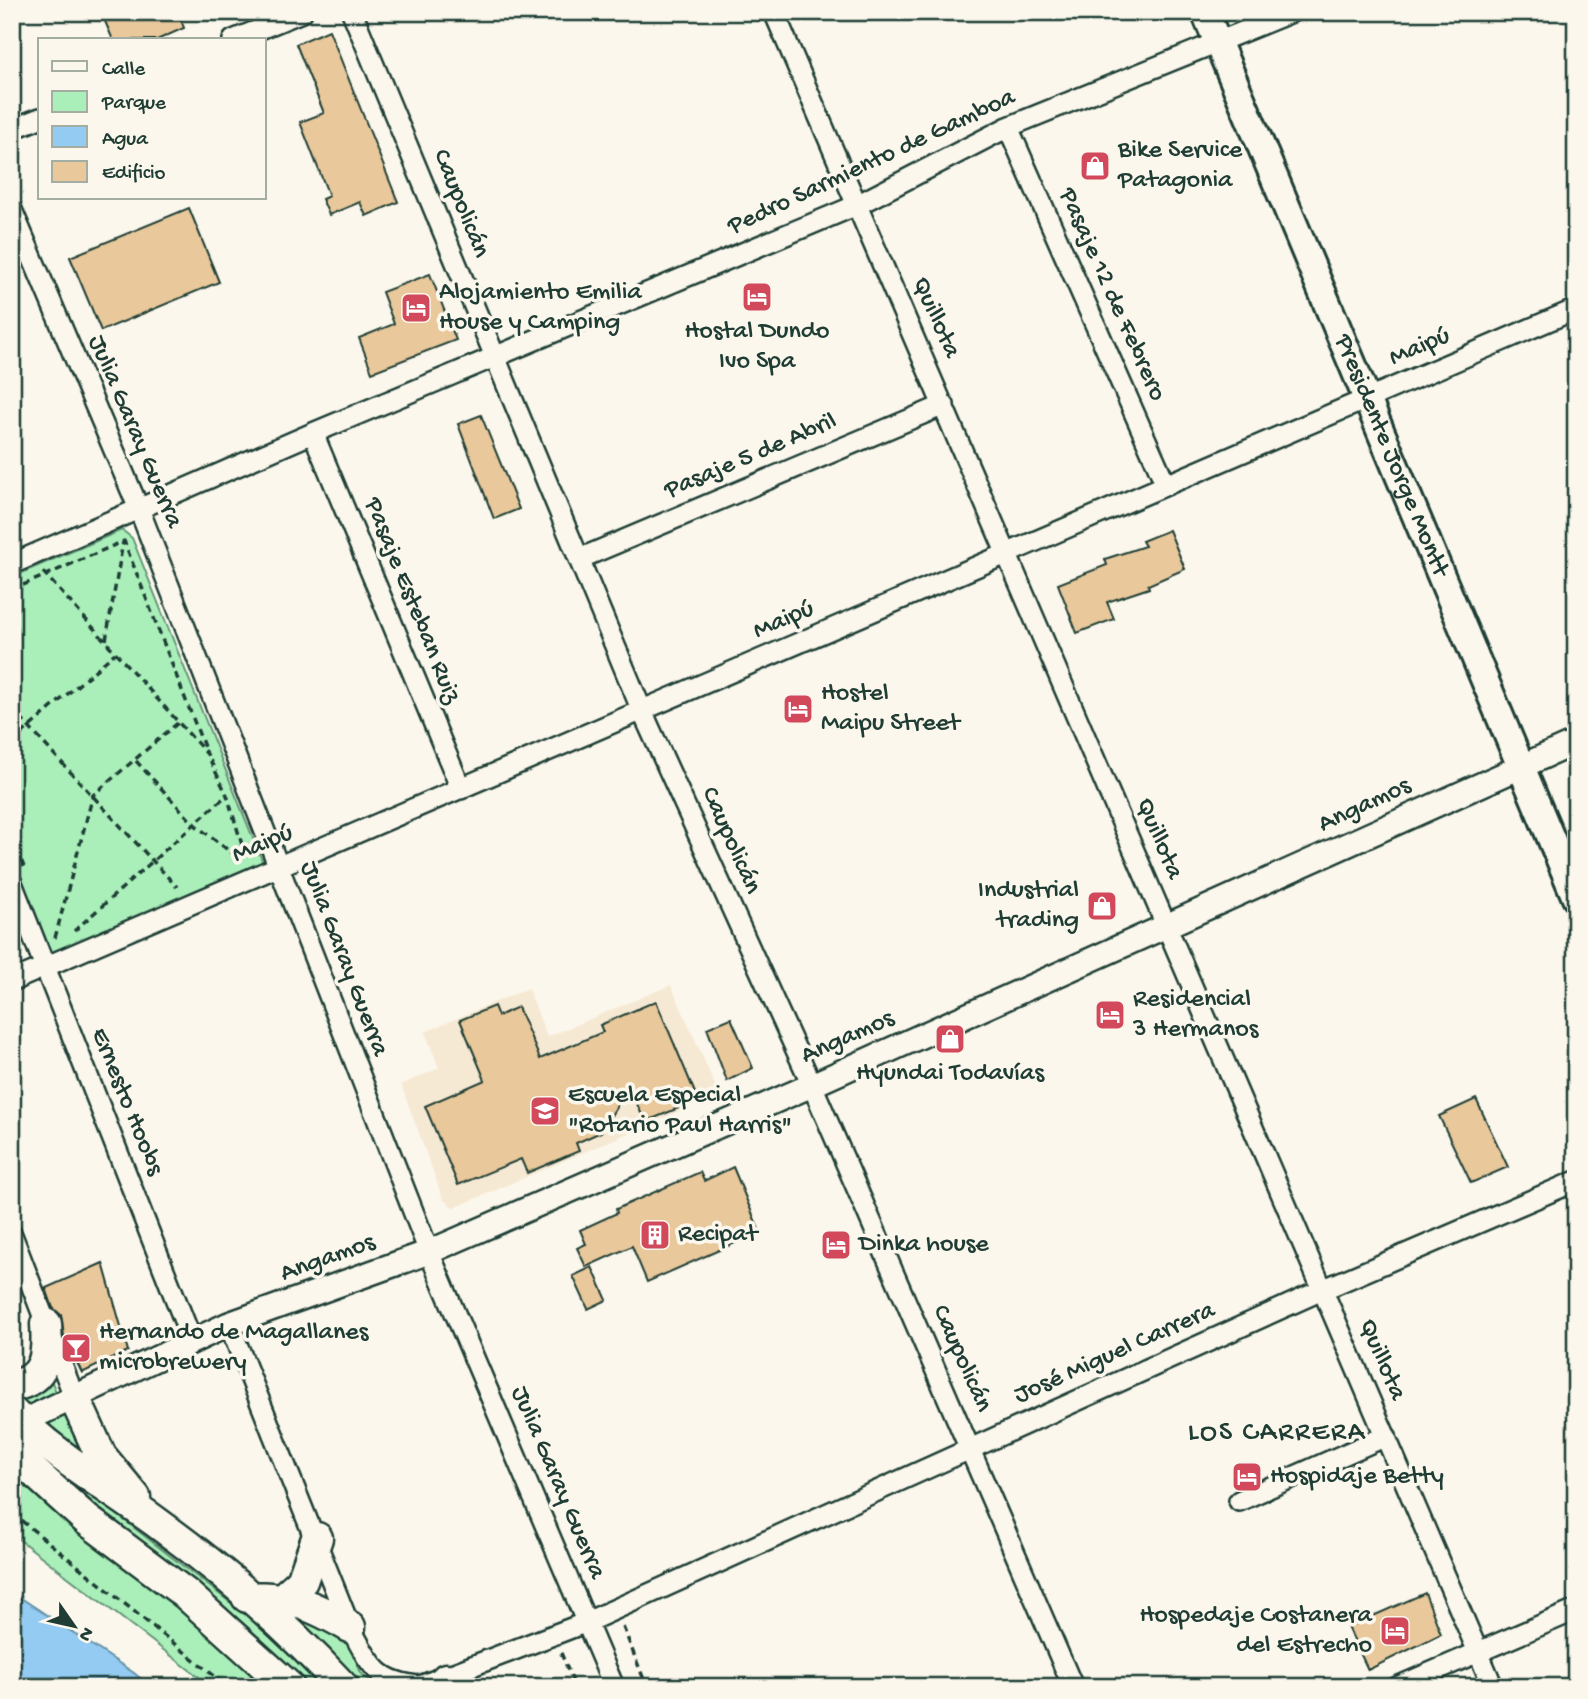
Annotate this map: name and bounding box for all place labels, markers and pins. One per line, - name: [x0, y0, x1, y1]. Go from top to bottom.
- place label: Bike Service Patagonia: [1117, 136, 1243, 197]
- shop icon: Bike Service Patagonia: [1078, 149, 1112, 183]
- place label: Alojamiento Emilia House y Camping: [439, 278, 643, 339]
- hotel icon: Hostal Dundo Ivo Spa: [740, 280, 774, 314]
- hotel icon: Alojamiento Emilia House y Camping: [399, 291, 433, 325]
- place label: Hostal Dundo Ivo Spa: [684, 317, 830, 378]
- place label: Hostel Maipu Street: [821, 679, 962, 740]
- hotel icon: Hostel Maipu Street: [781, 692, 815, 726]
- place label: Industrial trading: [978, 876, 1079, 937]
- shop icon: Industrial trading: [1085, 889, 1119, 923]
- place label: Residencial 3 Hermanos: [1132, 985, 1260, 1046]
- hotel icon: Residencial 3 Hermanos: [1093, 998, 1127, 1032]
- shop icon: Hyundai Todavías: [933, 1022, 967, 1056]
- place label: Hyundai Todavías: [856, 1059, 1045, 1090]
- place label: Escuela Especial "Rotario Paul Harris": [568, 1081, 792, 1142]
- school or university icon: Escuela Especial "Rotario Paul Harris": [528, 1094, 562, 1128]
- building icon: Recipat: [638, 1218, 672, 1252]
- place label: Recipat: [678, 1220, 760, 1251]
- hotel icon: Dinka house: [819, 1228, 853, 1262]
- place label: Dinka house: [857, 1230, 989, 1261]
- place label: Hernando de Magallanes microbrewery: [99, 1318, 370, 1379]
- bar icon: Hernando de Magallanes microbrewery: [59, 1331, 93, 1365]
- hotel icon: Hospidaje Betty: [1230, 1460, 1264, 1494]
- place label: Hospidaje Betty: [1270, 1462, 1444, 1493]
- place label: Hospedaje Costanera del Estrecho: [1139, 1601, 1374, 1662]
- hotel icon: Hospedaje Costanera del Estrecho: [1378, 1614, 1412, 1648]

